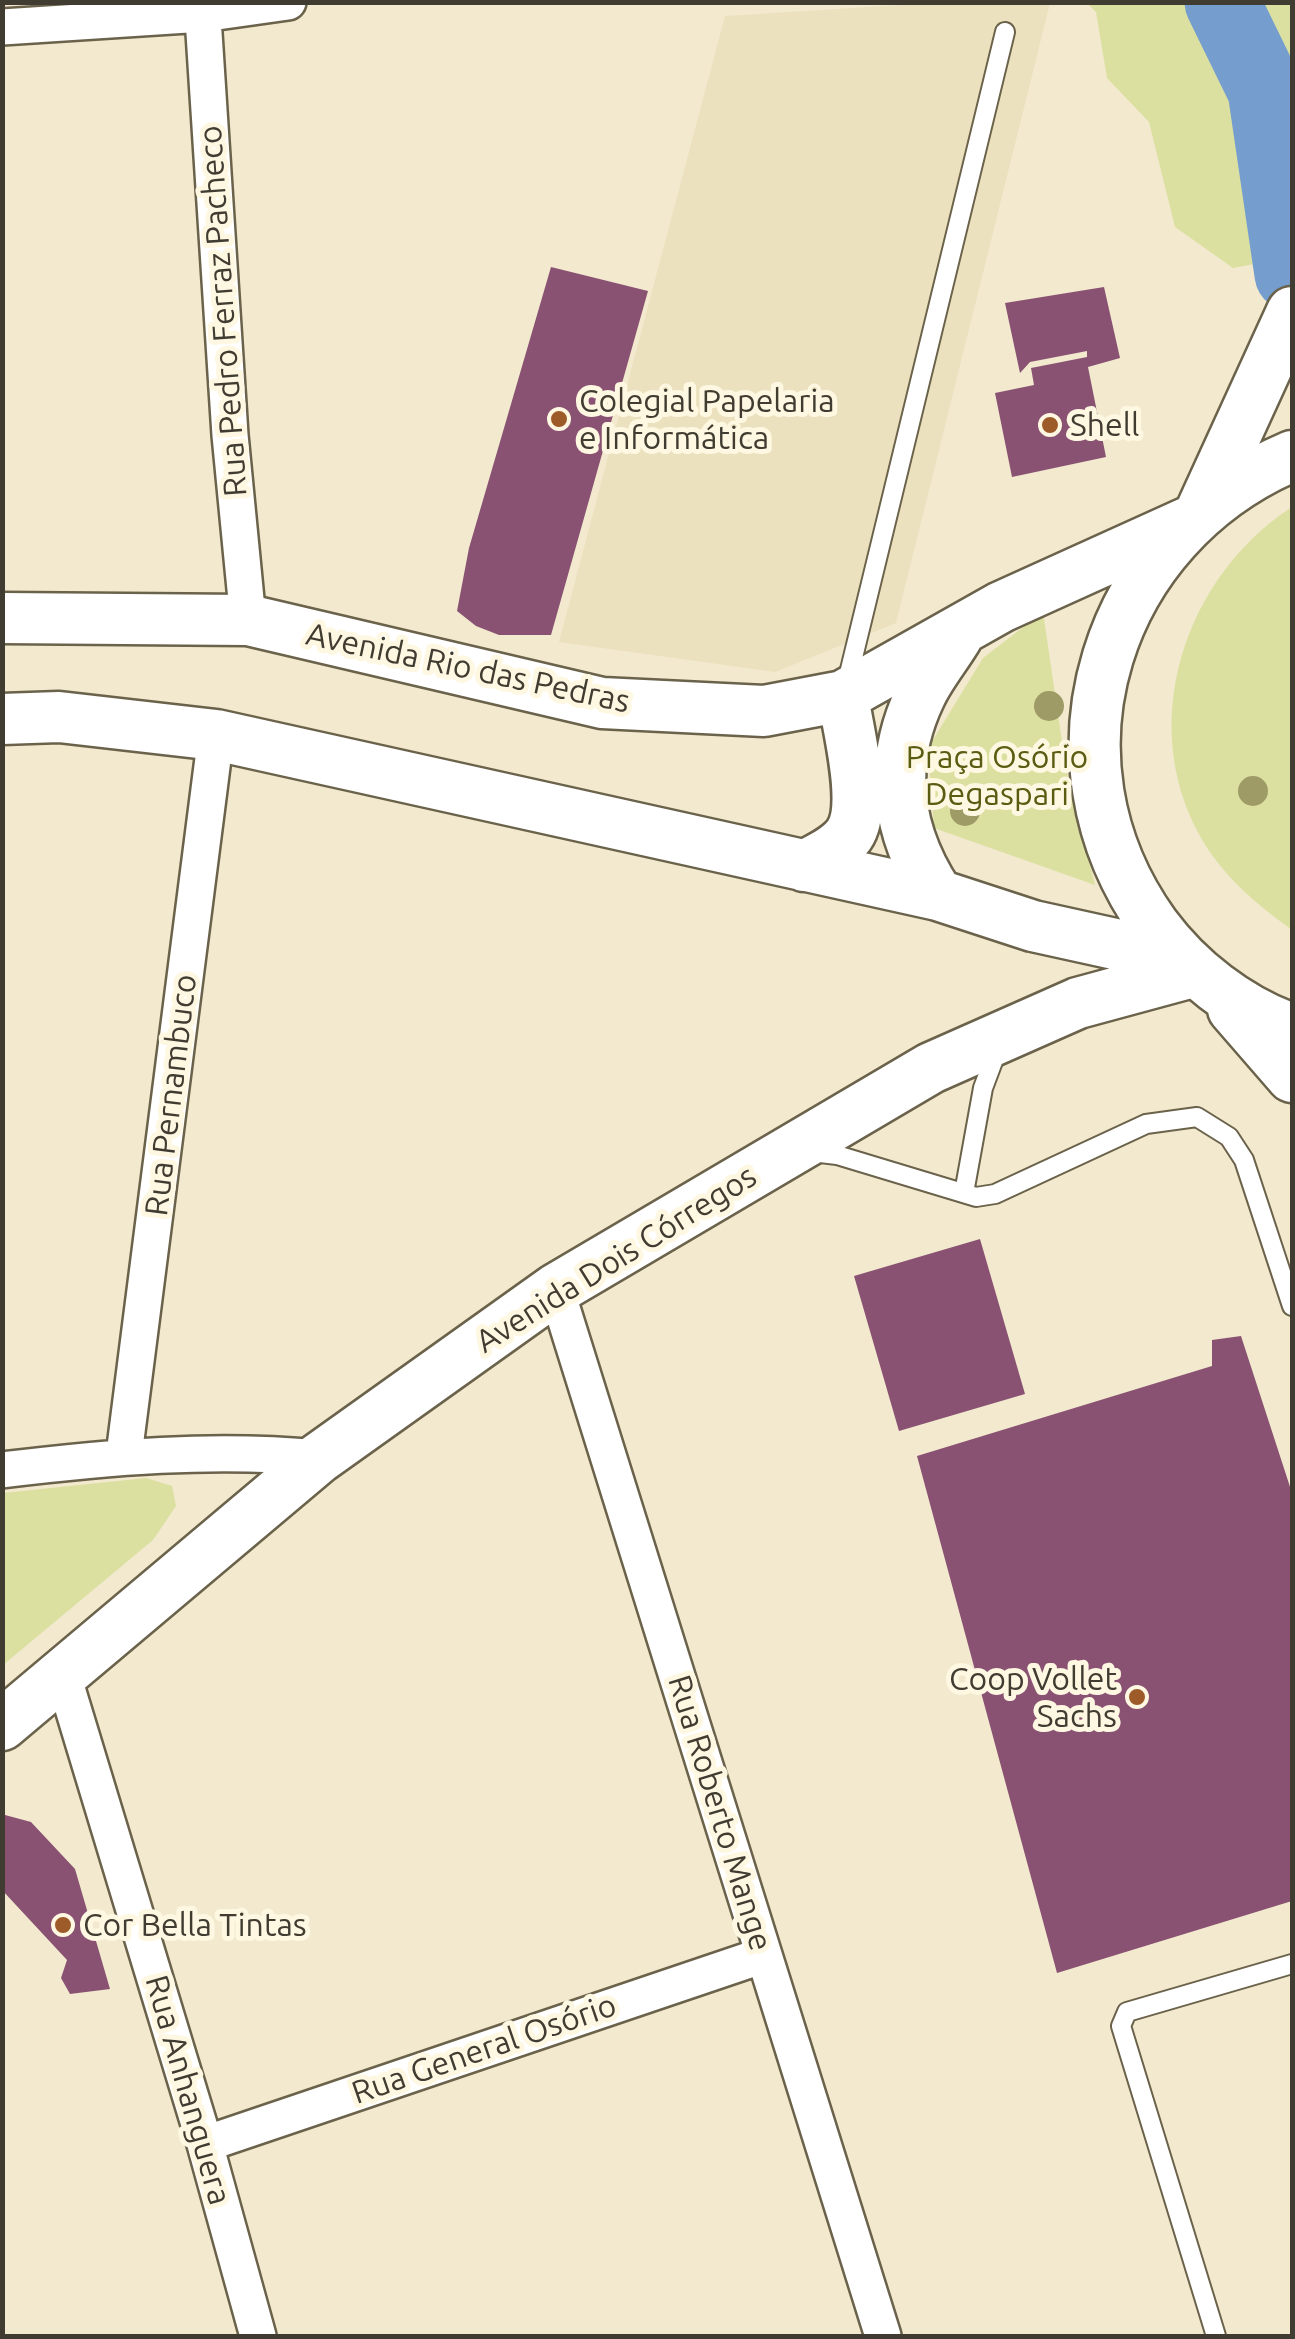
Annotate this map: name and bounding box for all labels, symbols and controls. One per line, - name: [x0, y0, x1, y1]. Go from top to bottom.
- street label: Rua Pedro Ferraz Pacheco: [191, 124, 255, 498]
- place label: Colegial Papelaria e Informática: [579, 382, 835, 457]
- place label: Shell: [1070, 406, 1139, 444]
- marker: Colegial Papelaria e Informática: [548, 408, 570, 430]
- marker: Shell: [1039, 414, 1061, 436]
- street label: Avenida Rio das Pedras: [303, 615, 633, 721]
- park label: Praça Osório Degaspari: [906, 738, 1088, 813]
- street label: Rua Pernambuco: [137, 972, 205, 1218]
- street label: Avenida Dois Córregos: [469, 1157, 763, 1361]
- place label: Coop Vollet Sachs: [949, 1660, 1117, 1735]
- street label: Rua Roberto Mange: [660, 1671, 780, 1955]
- marker: Coop Vollet Sachs: [1126, 1686, 1148, 1708]
- place label: Cor Bella Tintas: [83, 1906, 307, 1944]
- marker: Cor Bella Tintas: [52, 1914, 74, 1936]
- street label: Rua Anhanguera: [137, 1971, 239, 2209]
- street label: Rua General Osório: [347, 1986, 621, 2112]

